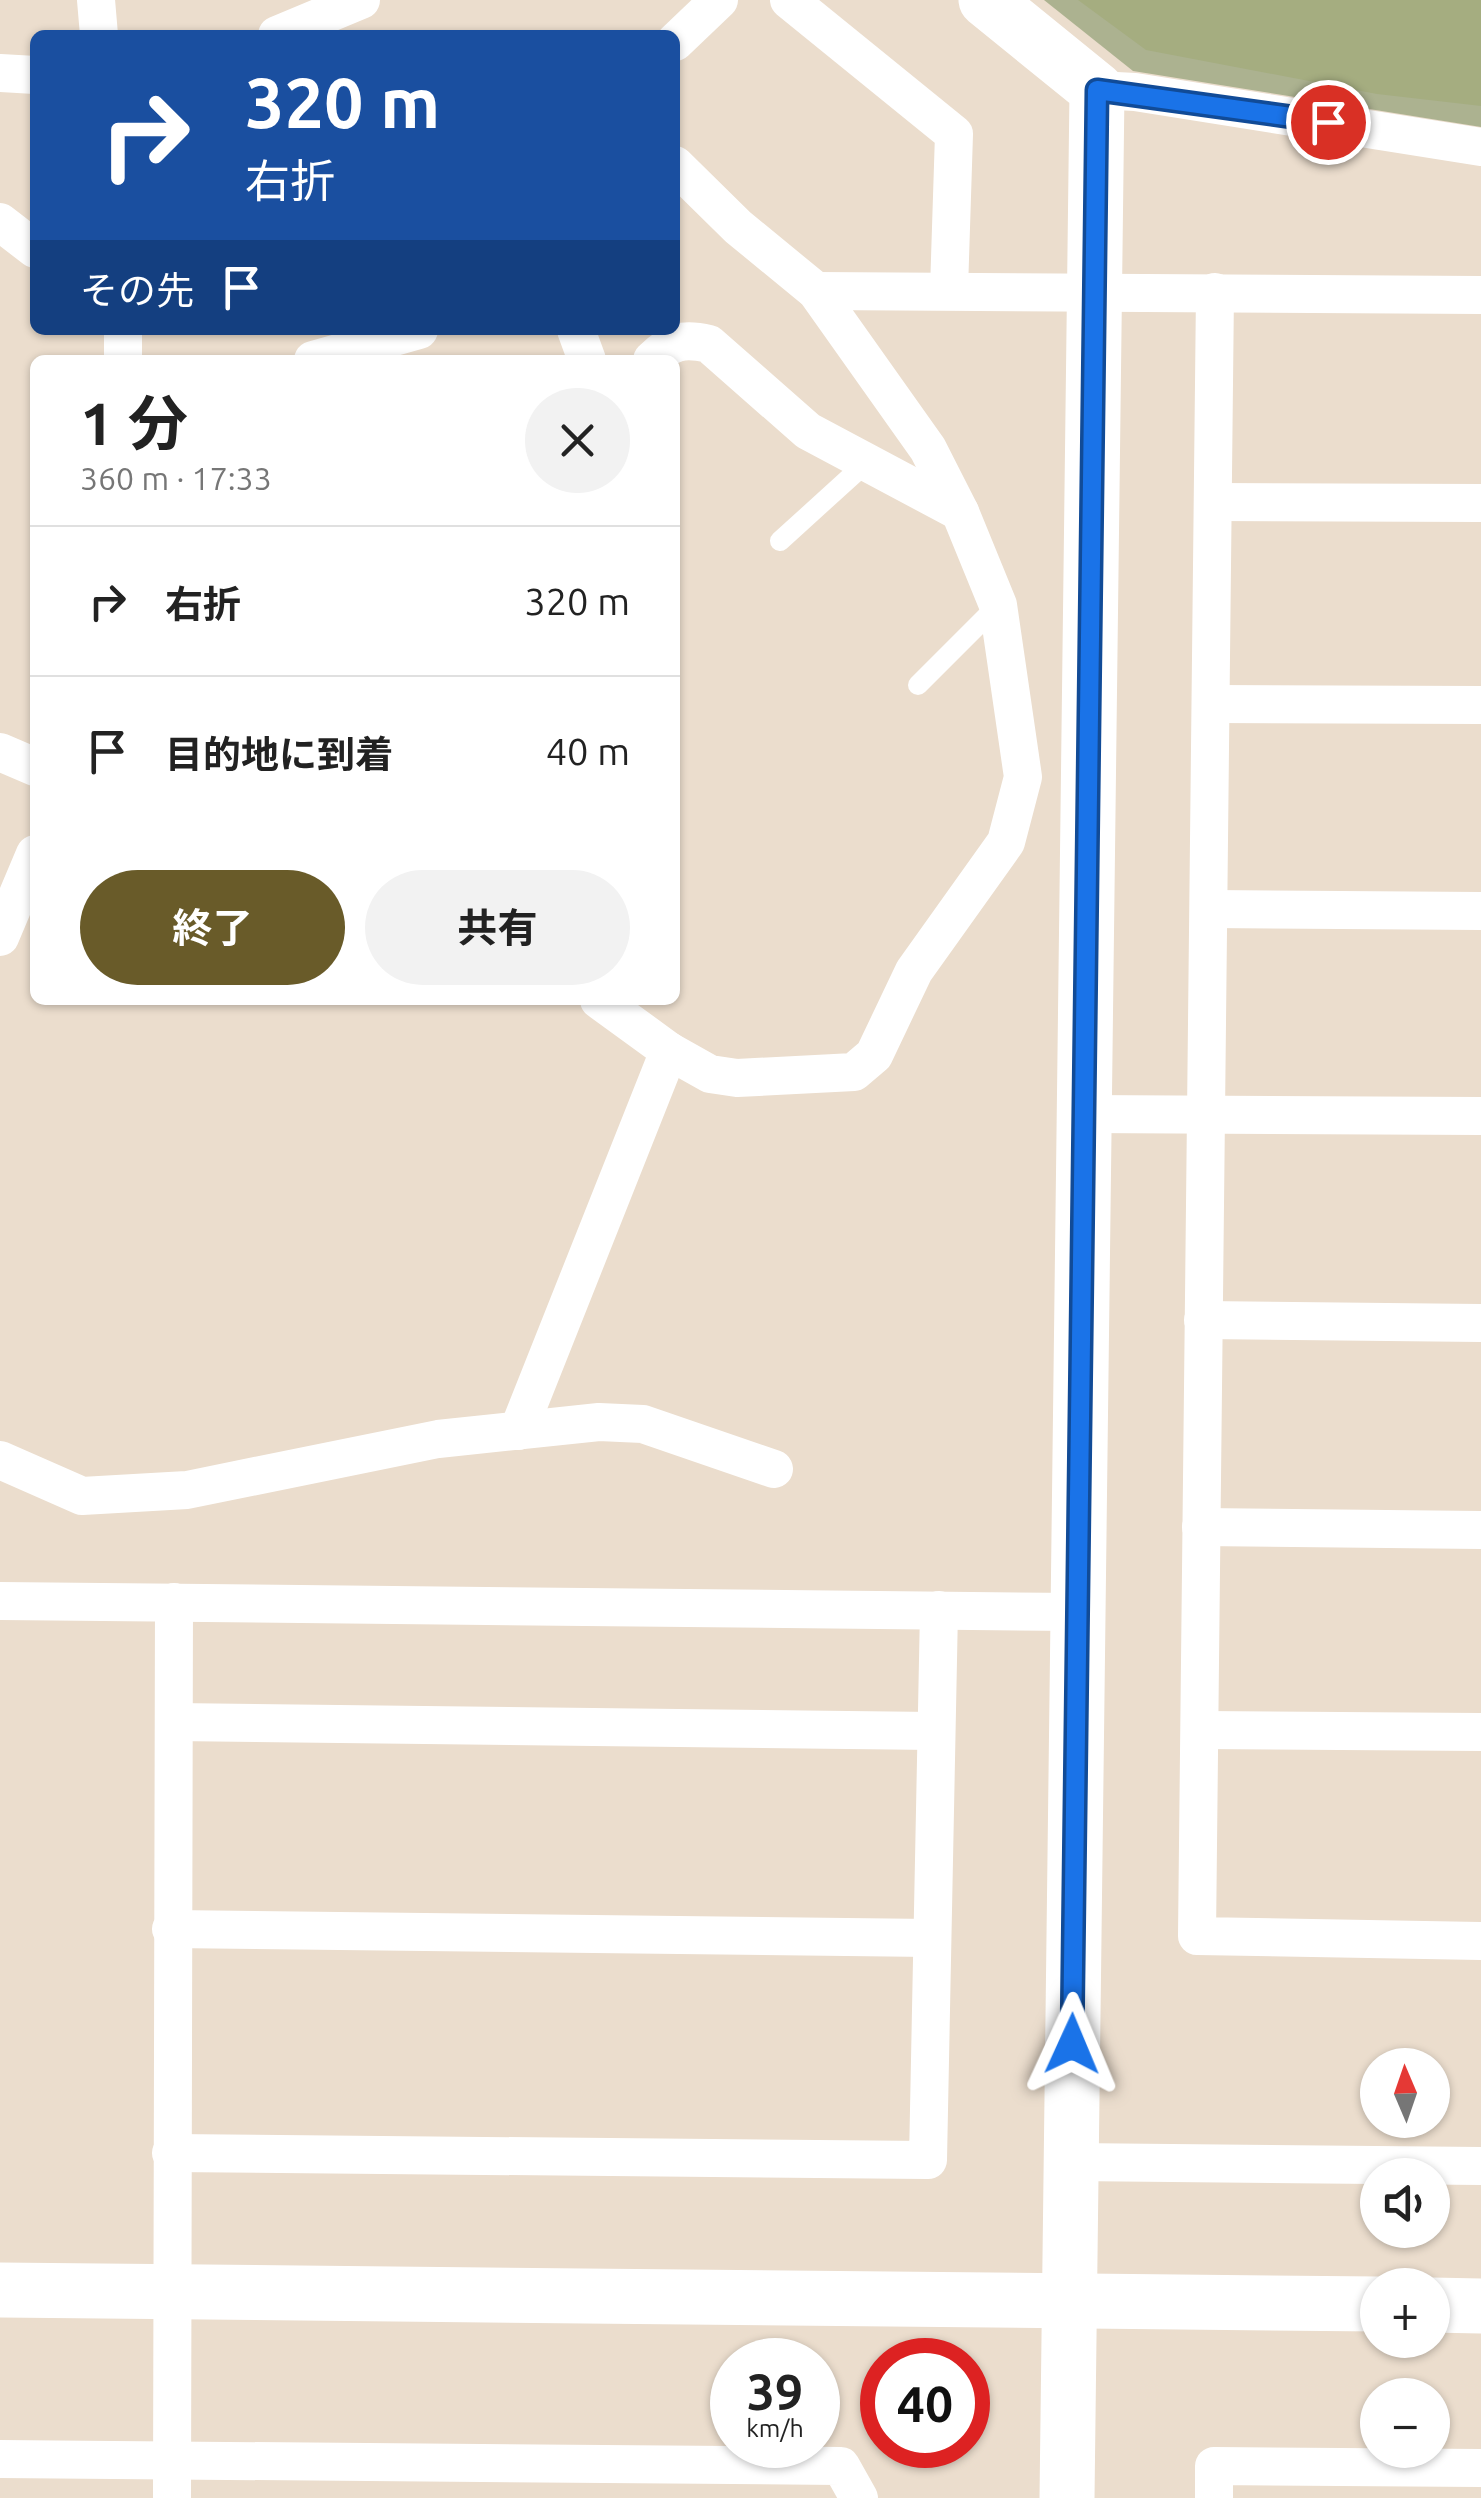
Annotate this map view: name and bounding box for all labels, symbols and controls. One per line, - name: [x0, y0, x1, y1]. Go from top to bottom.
- text: 320 m: [245, 63, 440, 141]
- icon: right: [80, 70, 210, 200]
- pin: [1286, 80, 1371, 165]
- icon: arrive: [1301, 95, 1356, 150]
- text: 右折: [245, 155, 335, 206]
- icon: arrive: [214, 260, 269, 315]
- text: その先: [80, 269, 194, 311]
- button: close: [525, 388, 630, 493]
- text: 1 分: [80, 389, 188, 456]
- text: 360 m · 17:33: [80, 460, 272, 496]
- icon: right: [80, 574, 135, 629]
- text: 320 m: [524, 580, 630, 622]
- text: 右折: [165, 583, 241, 625]
- icon: arrive: [80, 724, 135, 779]
- text: 40 m: [546, 730, 630, 772]
- text: 目的地に到着: [165, 733, 393, 775]
- button: 終了: [80, 870, 345, 985]
- button: 共有: [365, 870, 630, 985]
- position arrow: [1020, 1992, 1124, 2096]
- north arrow: [1360, 2048, 1450, 2138]
- map controls: [1360, 2048, 1450, 2468]
- button: sound: [1360, 2158, 1450, 2248]
- button: +: [1360, 2268, 1450, 2358]
- speed limit sign: 40: [860, 2338, 990, 2468]
- text: 39: [747, 2363, 803, 2419]
- button: −: [1360, 2378, 1450, 2468]
- text: km/h: [746, 2414, 804, 2442]

